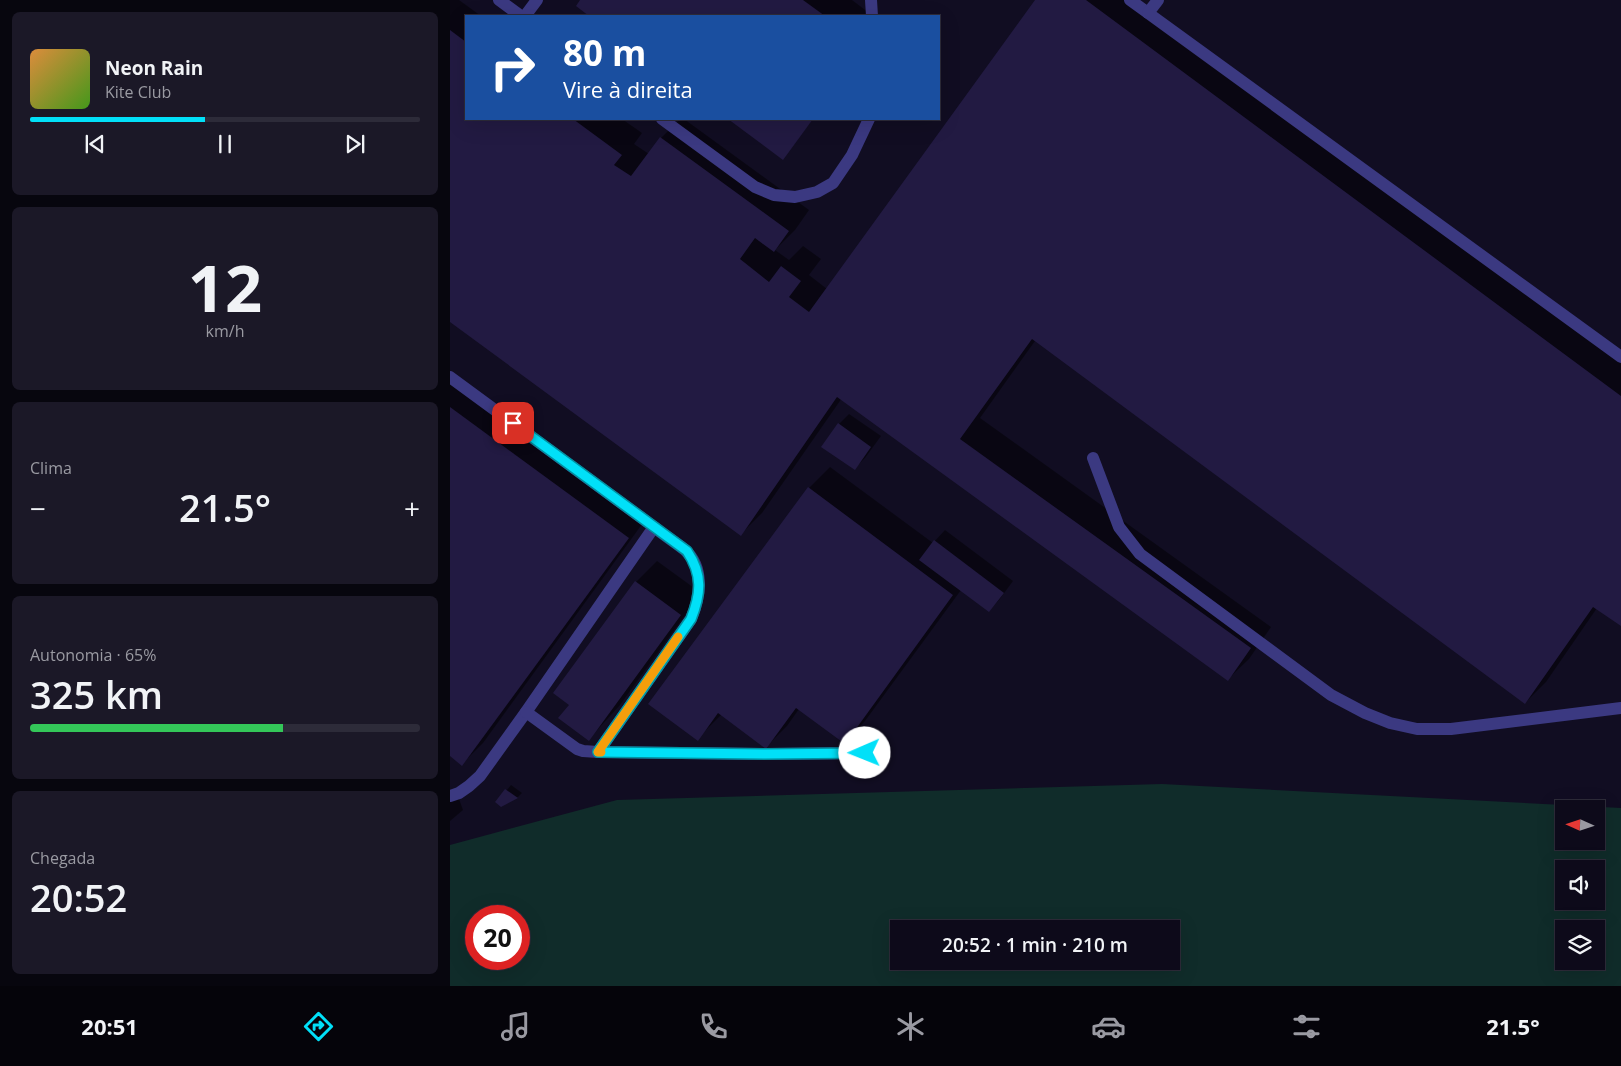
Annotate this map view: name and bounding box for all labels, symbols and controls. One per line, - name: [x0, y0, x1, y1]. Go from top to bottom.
- text: 80 m: [563, 29, 646, 76]
- icon: right: [480, 35, 545, 100]
- text: Neon Rain: [105, 55, 203, 81]
- text: Vire à direita: [563, 74, 693, 104]
- text: Kite Club: [105, 81, 171, 103]
- icon: previous: [81, 130, 109, 158]
- icon: pause: [211, 130, 239, 158]
- icon: next: [341, 130, 369, 158]
- text: 12: [188, 243, 262, 331]
- text: km/h: [206, 320, 244, 342]
- pin: [492, 402, 534, 444]
- icon: arrive: [499, 409, 527, 437]
- text: Clima: [30, 457, 72, 479]
- text: 21.5°: [179, 481, 271, 533]
- text: −: [30, 489, 46, 527]
- text: +: [404, 489, 420, 527]
- text: Autonomia · 65%: [30, 644, 156, 666]
- text: 325 km: [30, 668, 163, 720]
- position arrow: [838, 726, 890, 778]
- north arrow: [1555, 800, 1605, 850]
- map controls: [1555, 800, 1605, 970]
- text: Chegada: [30, 847, 95, 869]
- button: sound: [1555, 860, 1605, 910]
- text: 20:52: [30, 871, 127, 923]
- speed limit sign: 20: [465, 905, 530, 970]
- button: layers: [1555, 920, 1605, 970]
- text: 20:52 · 1 min · 210 m: [942, 932, 1128, 958]
- icon: directions: [301, 1009, 336, 1044]
- icon: music: [498, 1009, 533, 1044]
- icon: phone: [696, 1009, 731, 1044]
- icon: climate: [893, 1009, 928, 1044]
- icon: car: [1091, 1009, 1126, 1044]
- icon: filters: [1289, 1009, 1324, 1044]
- text: 20:51: [81, 1011, 138, 1041]
- text: 21.5°: [1486, 1011, 1540, 1041]

